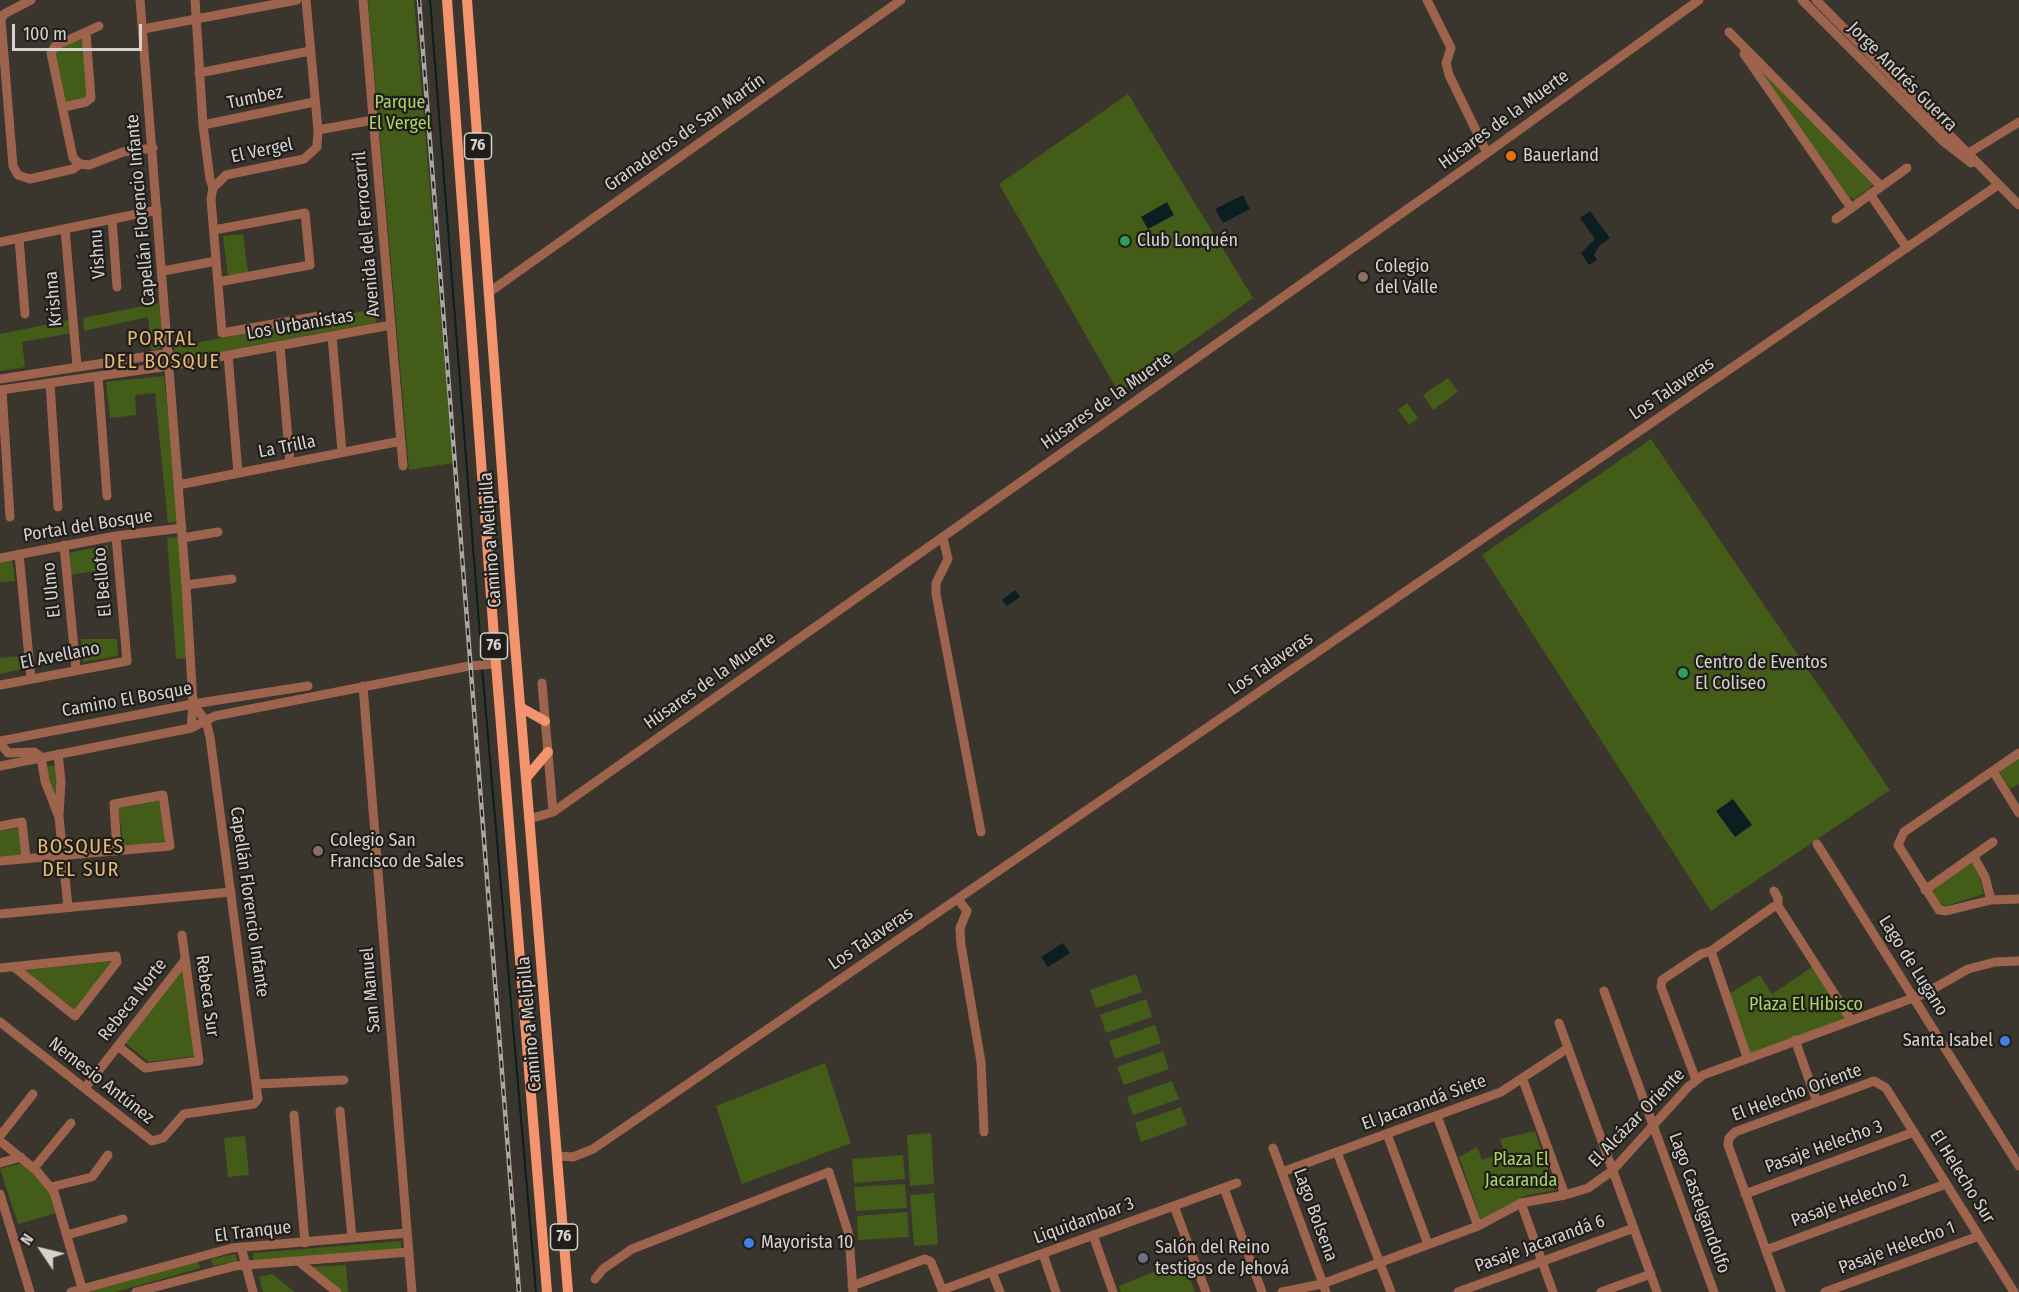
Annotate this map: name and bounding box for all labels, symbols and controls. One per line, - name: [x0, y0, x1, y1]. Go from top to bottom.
- scale bar: [15, 12, 146, 50]
- street label: Jorge Andrés Guerra: [1843, 18, 1961, 136]
- text: 100 m: [23, 23, 67, 45]
- street label: Húsares de la Muerte: [1435, 66, 1573, 174]
- street label: Granaderos de San Martín: [601, 69, 769, 197]
- street label: Tumbez: [225, 82, 285, 114]
- park label: Parque El Vergel: [369, 92, 431, 134]
- street label: Capellán Florencio Infante: [122, 113, 160, 307]
- road number: 76: [464, 133, 492, 159]
- street label: El Vergel: [229, 134, 295, 168]
- place label: Bauerland: [1523, 145, 1599, 167]
- marker: Bauerland: [1504, 149, 1518, 163]
- street label: Avenida del Ferrocarril: [349, 150, 385, 318]
- street label: Vishnu: [85, 228, 111, 280]
- place label: Club Lonquén: [1137, 230, 1238, 252]
- marker: Club Lonquén: [1118, 234, 1132, 248]
- place label: Colegio del Valle: [1375, 256, 1438, 298]
- street label: Krishna: [41, 270, 67, 328]
- marker: Colegio del Valle: [1356, 270, 1370, 284]
- street label: Los Urbanistas: [245, 305, 355, 345]
- district label: PORTAL DEL BOSQUE: [104, 327, 220, 374]
- street label: Húsares de la Muerte: [1037, 348, 1177, 454]
- street label: Los Talaveras: [1626, 353, 1718, 425]
- street label: La Trilla: [257, 431, 317, 463]
- street label: Camino a Melipilla: [475, 472, 507, 608]
- street label: Portal del Bosque: [22, 505, 154, 547]
- street label: El Belloto: [89, 546, 117, 618]
- street label: El Ulmo: [38, 561, 66, 619]
- street label: Húsares de la Muerte: [640, 628, 780, 734]
- street label: Los Talaveras: [1225, 628, 1317, 700]
- road number: 76: [480, 633, 508, 659]
- street label: El Avellano: [18, 638, 102, 674]
- place label: Centro de Eventos El Coliseo: [1695, 652, 1827, 694]
- marker: Centro de Eventos El Coliseo: [1676, 666, 1690, 680]
- street label: Camino El Bosque: [60, 678, 194, 722]
- street label: Capellán Florencio Infante: [225, 805, 273, 999]
- place label: Colegio San Francisco de Sales: [330, 830, 464, 872]
- district label: BOSQUES DEL SUR: [37, 835, 125, 882]
- marker: Colegio San Francisco de Sales: [311, 844, 325, 858]
- street label: Los Talaveras: [825, 903, 917, 975]
- street label: Lago de Lugano: [1874, 912, 1952, 1020]
- street label: San Manuel: [357, 946, 385, 1034]
- street label: Rebeca Norte: [94, 954, 172, 1046]
- street label: Rebeca Sur: [191, 954, 223, 1038]
- street label: Camino a Melipilla: [513, 955, 547, 1093]
- park label: Plaza El Hibisco: [1749, 994, 1863, 1016]
- place label: Santa Isabel: [1903, 1030, 1993, 1052]
- street label: Nemesio Antúnez: [44, 1033, 158, 1129]
- marker: Santa Isabel: [1998, 1034, 2012, 1048]
- street label: El Helecho Oriente: [1729, 1060, 1865, 1126]
- street label: El Alcázar Oriente: [1584, 1064, 1690, 1172]
- street label: El Jacarandá Siete: [1359, 1070, 1489, 1136]
- street label: Pasaje Helecho 3: [1762, 1116, 1886, 1178]
- street label: El Helecho Sur: [1925, 1126, 1999, 1228]
- street label: Lago Castelgandolfo: [1664, 1130, 1734, 1276]
- park label: Plaza El Jacaranda: [1485, 1149, 1557, 1192]
- street label: Lago Bolsena: [1288, 1166, 1342, 1264]
- street label: Pasaje Helecho 2: [1788, 1170, 1912, 1232]
- street label: Liquidambar 3: [1031, 1193, 1137, 1249]
- street label: Pasaje Jacarandá 6: [1472, 1210, 1608, 1278]
- street label: El Tranque: [213, 1217, 293, 1247]
- street label: Pasaje Helecho 1: [1836, 1217, 1958, 1279]
- north arrow: [12, 1220, 72, 1280]
- road number: 76: [550, 1224, 578, 1250]
- text: N: [16, 1230, 37, 1249]
- place label: Mayorista 10: [761, 1232, 853, 1254]
- marker: Mayorista 10: [742, 1236, 756, 1250]
- place label: Salón del Reino testigos de Jehová: [1155, 1237, 1289, 1280]
- marker: Salón del Reino testigos de Jehová: [1136, 1251, 1150, 1265]

